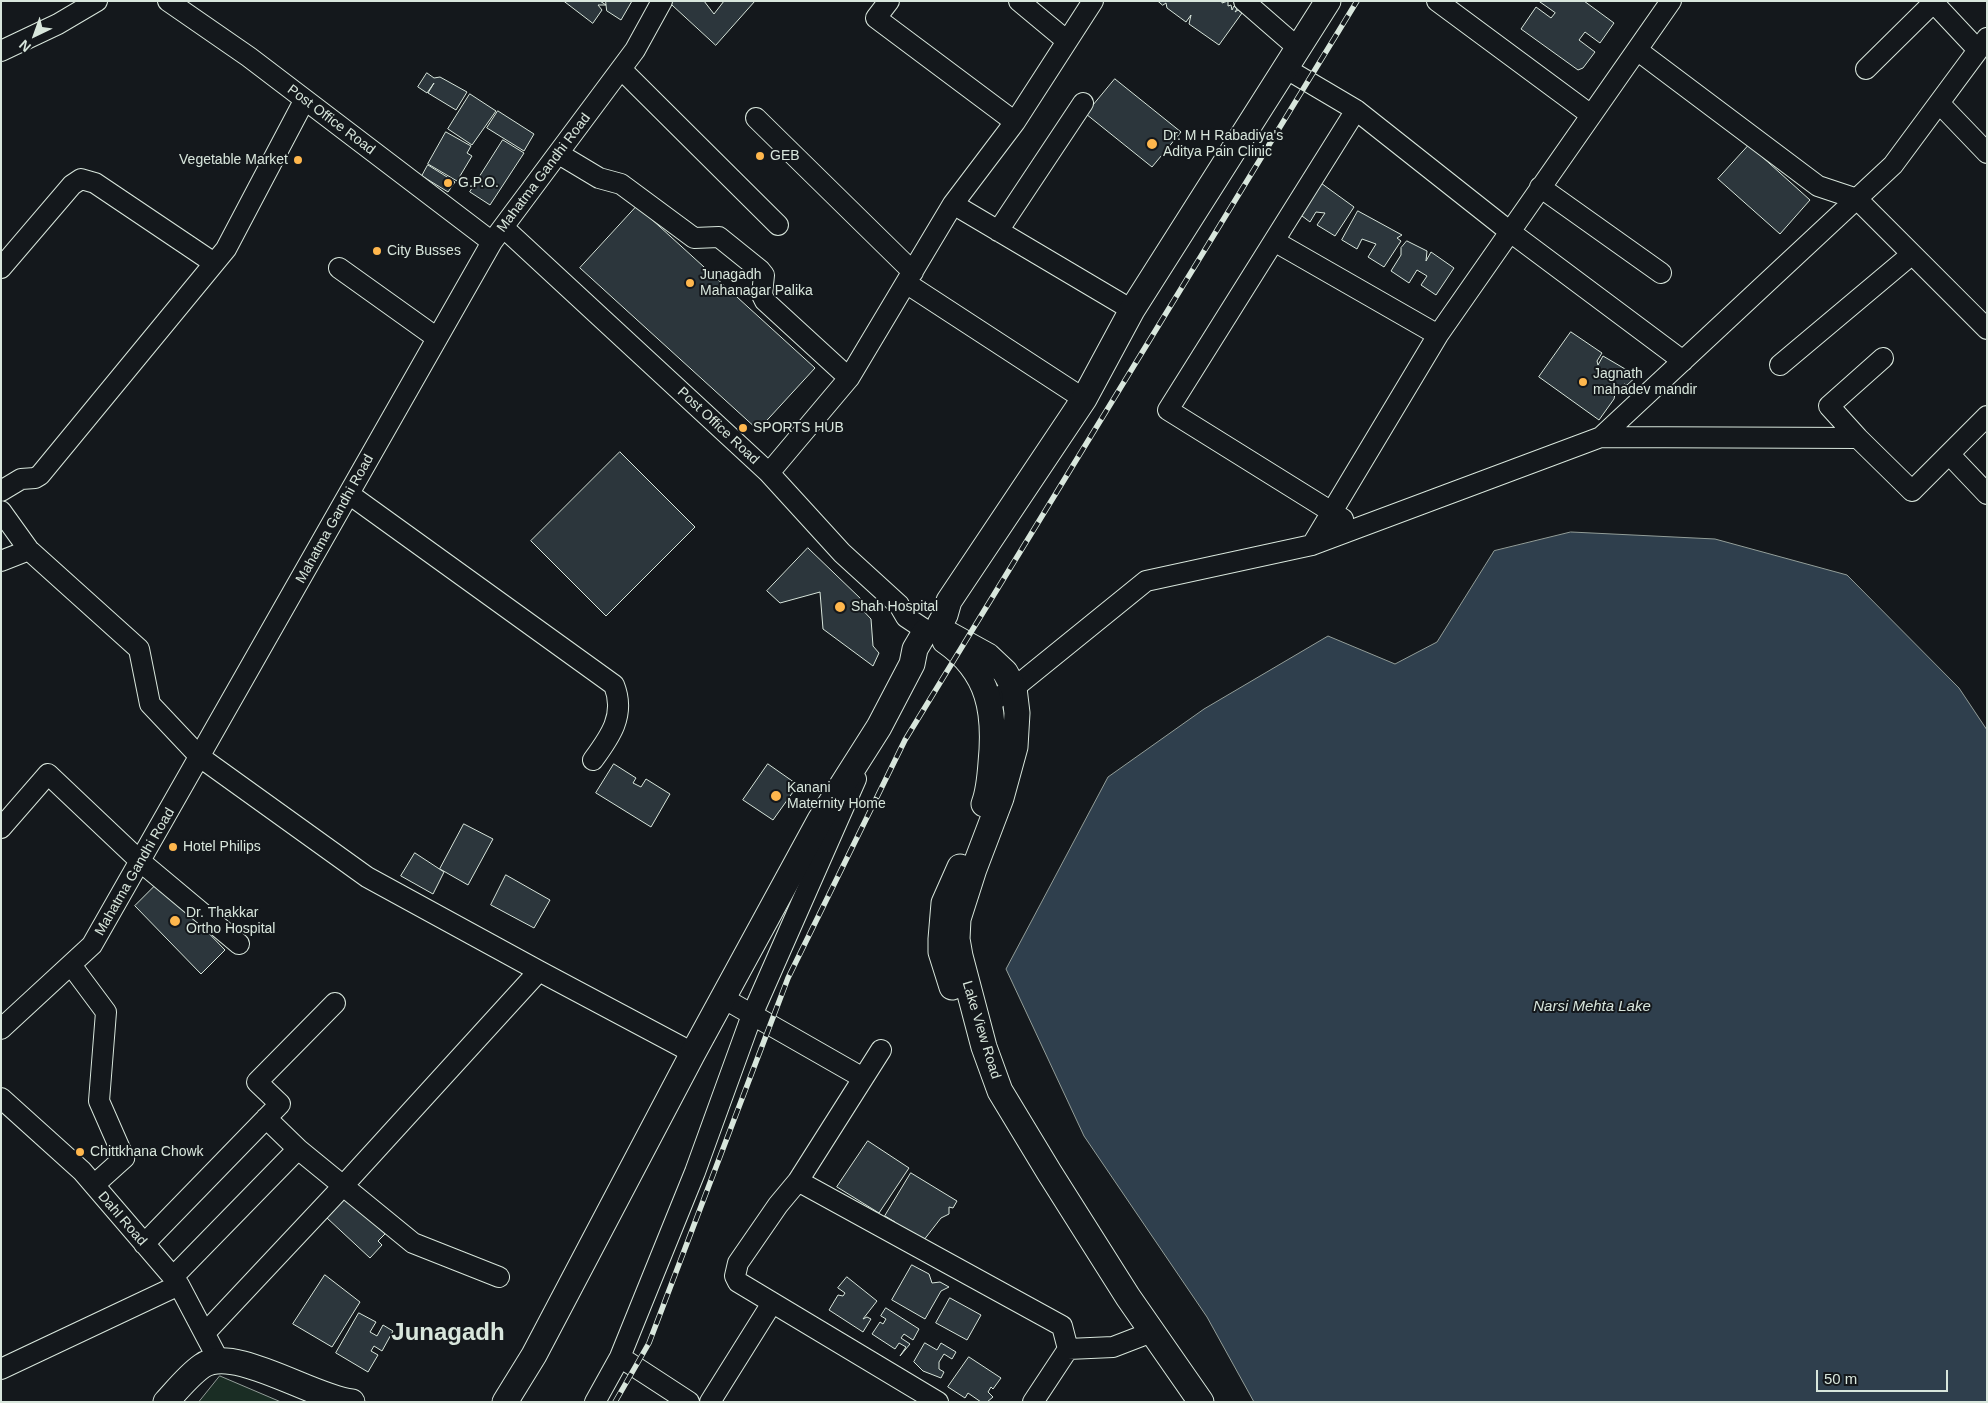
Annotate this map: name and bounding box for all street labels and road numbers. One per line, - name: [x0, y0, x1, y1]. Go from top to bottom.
- street label: Post Office Road: [284, 82, 378, 158]
- street label: Mahatma Gandhi Road: [494, 110, 594, 236]
- street label: Post Office Road: [674, 384, 762, 468]
- street label: Mahatma Gandhi Road: [293, 452, 377, 586]
- street label: Mahatma Gandhi Road: [92, 805, 178, 939]
- street label: Lake View Road: [958, 979, 1004, 1081]
- street label: Dahl Road: [94, 1189, 150, 1249]

